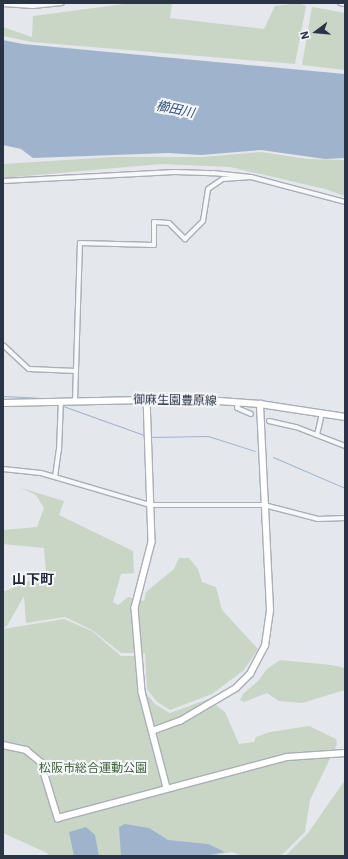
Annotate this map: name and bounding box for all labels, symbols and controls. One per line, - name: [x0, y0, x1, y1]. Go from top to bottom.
- north arrow: [296, 12, 336, 52]
- text: N: [297, 30, 312, 41]
- water label: 櫛田川: [154, 98, 196, 122]
- street label: 御麻生園豊原線: [133, 392, 217, 408]
- district label: 山下町: [12, 571, 54, 587]
- park label: 松阪市総合運動公園: [39, 761, 147, 775]

